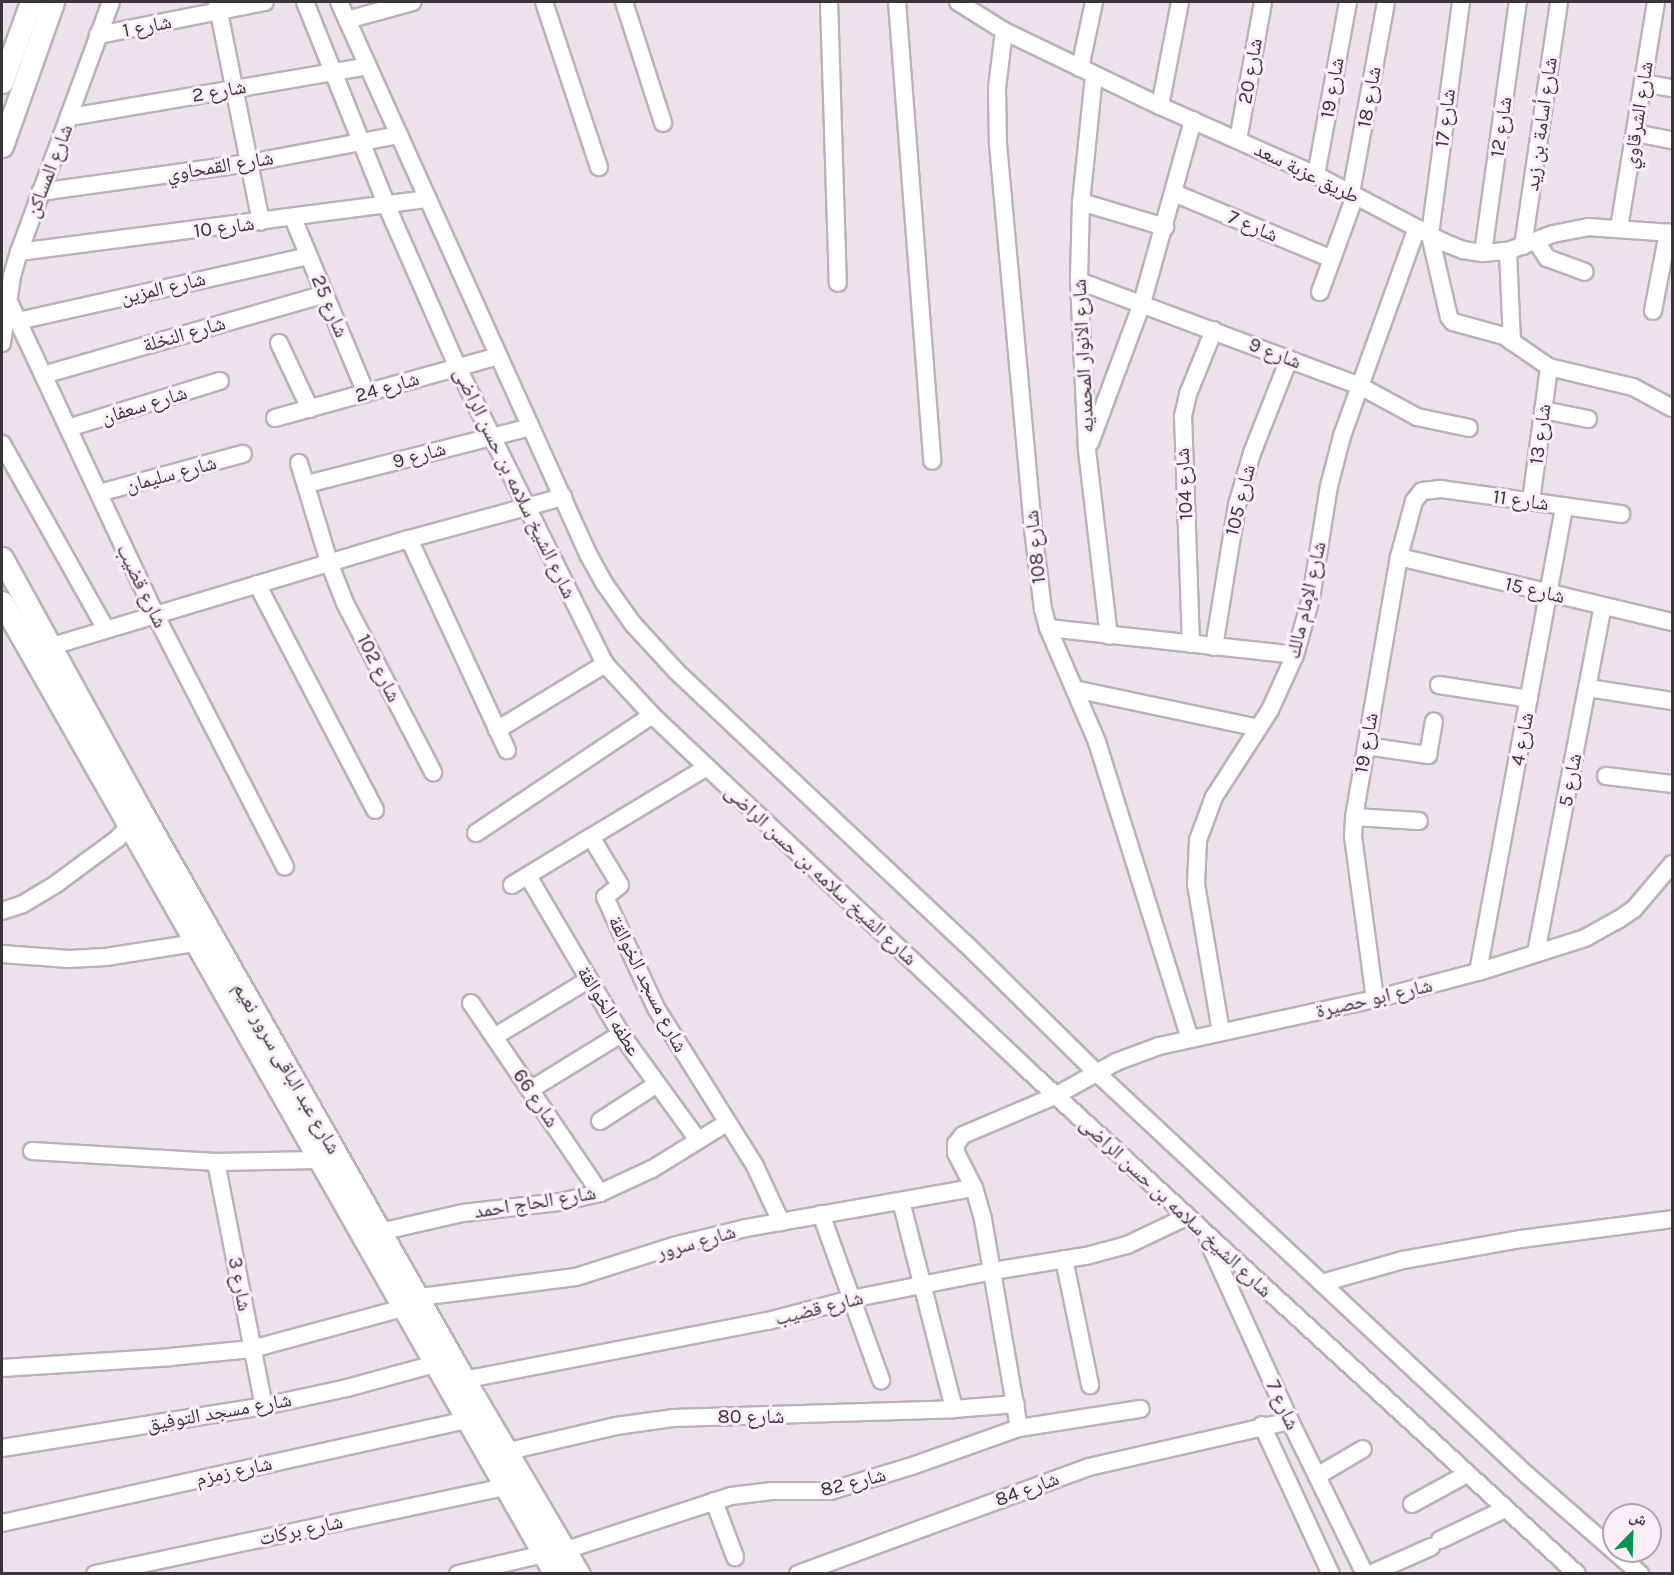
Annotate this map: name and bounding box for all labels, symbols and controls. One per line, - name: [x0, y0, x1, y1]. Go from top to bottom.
- street label: شارع 1: [120, 10, 174, 42]
- street label: شارع 20: [1232, 36, 1268, 106]
- street label: شارع 19: [1315, 56, 1349, 120]
- street label: شارع أسامة بن زيد: [1520, 56, 1562, 192]
- street label: شارع الشرقاوي: [1618, 60, 1658, 170]
- street label: شارع 18: [1352, 65, 1386, 129]
- street label: شارع 2: [190, 74, 248, 108]
- street label: شارع 17: [1430, 87, 1460, 149]
- street label: شارع 12: [1485, 95, 1517, 159]
- street label: شارع المساكن: [20, 121, 78, 221]
- street label: طريق عزبة سعد: [1250, 137, 1364, 209]
- street label: شارع القمحاوي: [165, 146, 275, 186]
- street label: شارع 7: [1224, 205, 1282, 247]
- street label: شارع 10: [192, 211, 256, 243]
- street label: شارع المزين: [118, 267, 208, 309]
- street label: شارع 25: [306, 271, 354, 341]
- street label: شارع الانوار المحمديه: [1067, 278, 1099, 434]
- street label: شارع النخلة: [140, 311, 228, 357]
- street label: شارع 9: [1245, 332, 1305, 374]
- street label: شارع الشيخ سلامه بن حسن الراضى: [448, 363, 582, 603]
- street label: شارع 24: [352, 366, 422, 408]
- street label: شارع سعفان: [98, 381, 190, 429]
- street label: شارع 13: [1524, 402, 1556, 466]
- street label: شارع 9: [390, 436, 448, 474]
- street label: شارع 104: [1170, 447, 1198, 521]
- street label: شارع سليمان: [123, 450, 219, 498]
- street label: شارع 105: [1220, 462, 1260, 538]
- street label: شارع 11: [1492, 484, 1550, 516]
- street label: شارع 108: [1019, 509, 1051, 585]
- street label: شارع الإمام مالك: [1281, 539, 1331, 661]
- street label: شارع قضيب: [111, 540, 173, 632]
- street label: شارع 15: [1503, 571, 1567, 609]
- street label: شارع 102: [352, 630, 406, 706]
- street label: شارع 4: [1505, 710, 1539, 768]
- street label: شارع 19: [1349, 711, 1383, 775]
- street label: شارع 5: [1553, 751, 1587, 809]
- street label: شارع الشيخ سلامه بن حسن الراضى: [720, 780, 922, 970]
- street label: شارع مسجد الخوالقة: [603, 912, 693, 1056]
- street label: عطفه الخوالقة: [572, 962, 646, 1060]
- street label: شارع ابو حصيرة: [1313, 973, 1435, 1023]
- street label: شارع عبد الباقى سرور نعيم: [228, 978, 346, 1158]
- street label: شارع 66: [508, 1064, 564, 1132]
- street label: شارع الشيخ سلامه بن حسن الراضى: [1075, 1112, 1277, 1302]
- street label: شارع الحاج احمد: [472, 1181, 598, 1223]
- street label: شارع سرور: [654, 1219, 738, 1265]
- street label: شارع 3: [223, 1255, 257, 1313]
- street label: شارع قضيب: [772, 1285, 866, 1331]
- street label: شارع 7: [1261, 1376, 1305, 1434]
- street label: شارع مسجد التوفيق: [145, 1387, 293, 1437]
- street label: شارع 80: [718, 1404, 784, 1428]
- street label: شارع زمزم: [194, 1451, 274, 1491]
- street label: شارع 82: [818, 1462, 888, 1502]
- street label: شارع 84: [992, 1466, 1062, 1512]
- north arrow: [1602, 1503, 1662, 1563]
- text: ش: [1627, 1506, 1650, 1530]
- street label: شارع بركات: [257, 1509, 345, 1551]

